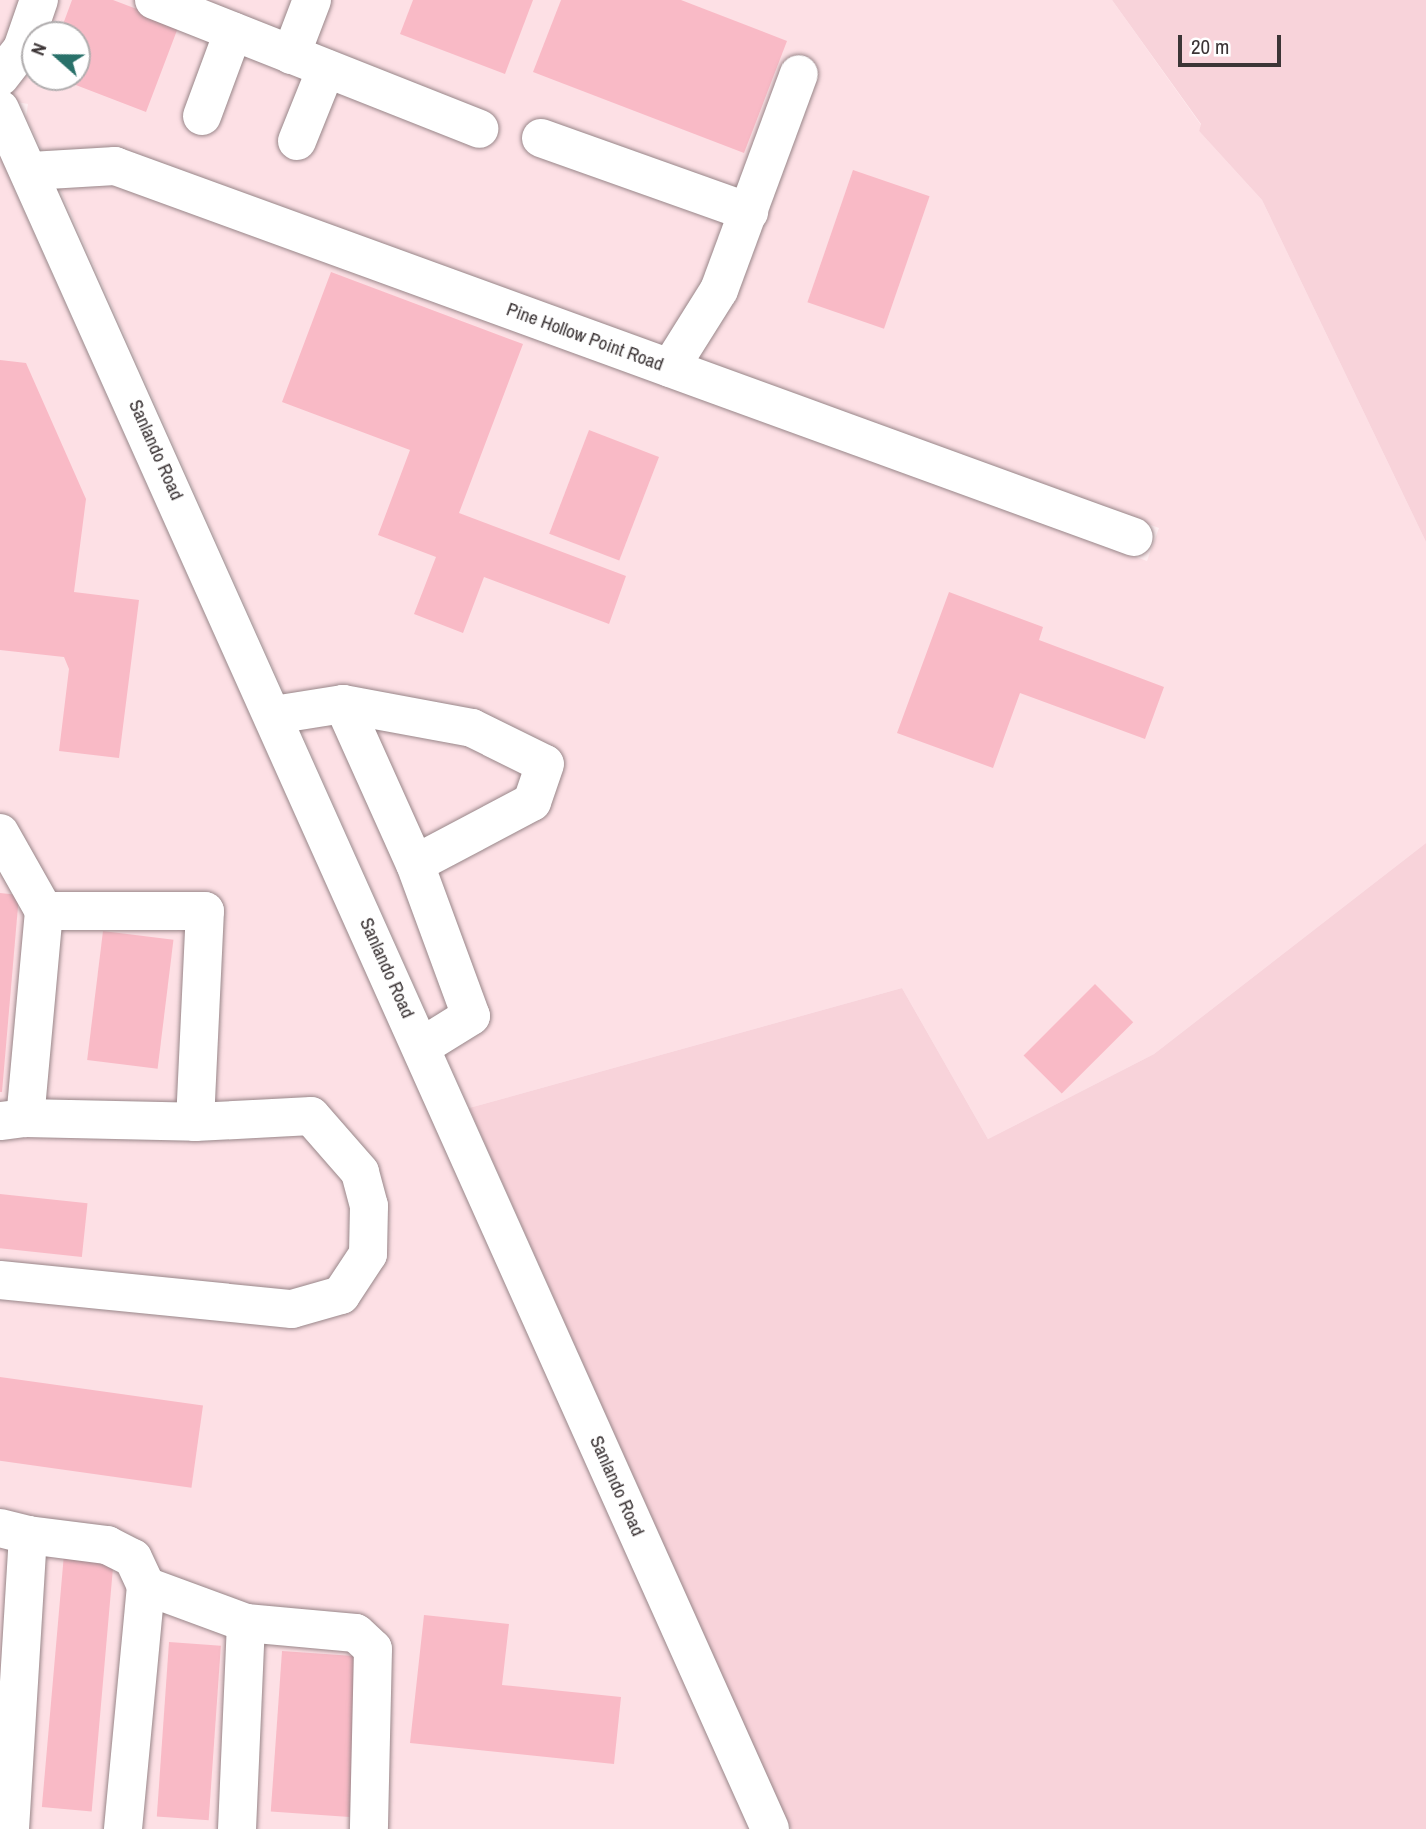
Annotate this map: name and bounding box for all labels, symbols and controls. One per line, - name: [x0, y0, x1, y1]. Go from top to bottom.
- north arrow: [21, 21, 91, 91]
- scale bar: [1181, 21, 1284, 65]
- text: 20 m: [1191, 32, 1229, 61]
- text: N: [24, 39, 52, 59]
- street label: Pine Hollow Point Road: [503, 298, 667, 376]
- street label: Sanlando Road: [124, 396, 188, 504]
- street label: Sanlando Road: [355, 914, 419, 1022]
- street label: Sanlando Road: [585, 1432, 649, 1540]

